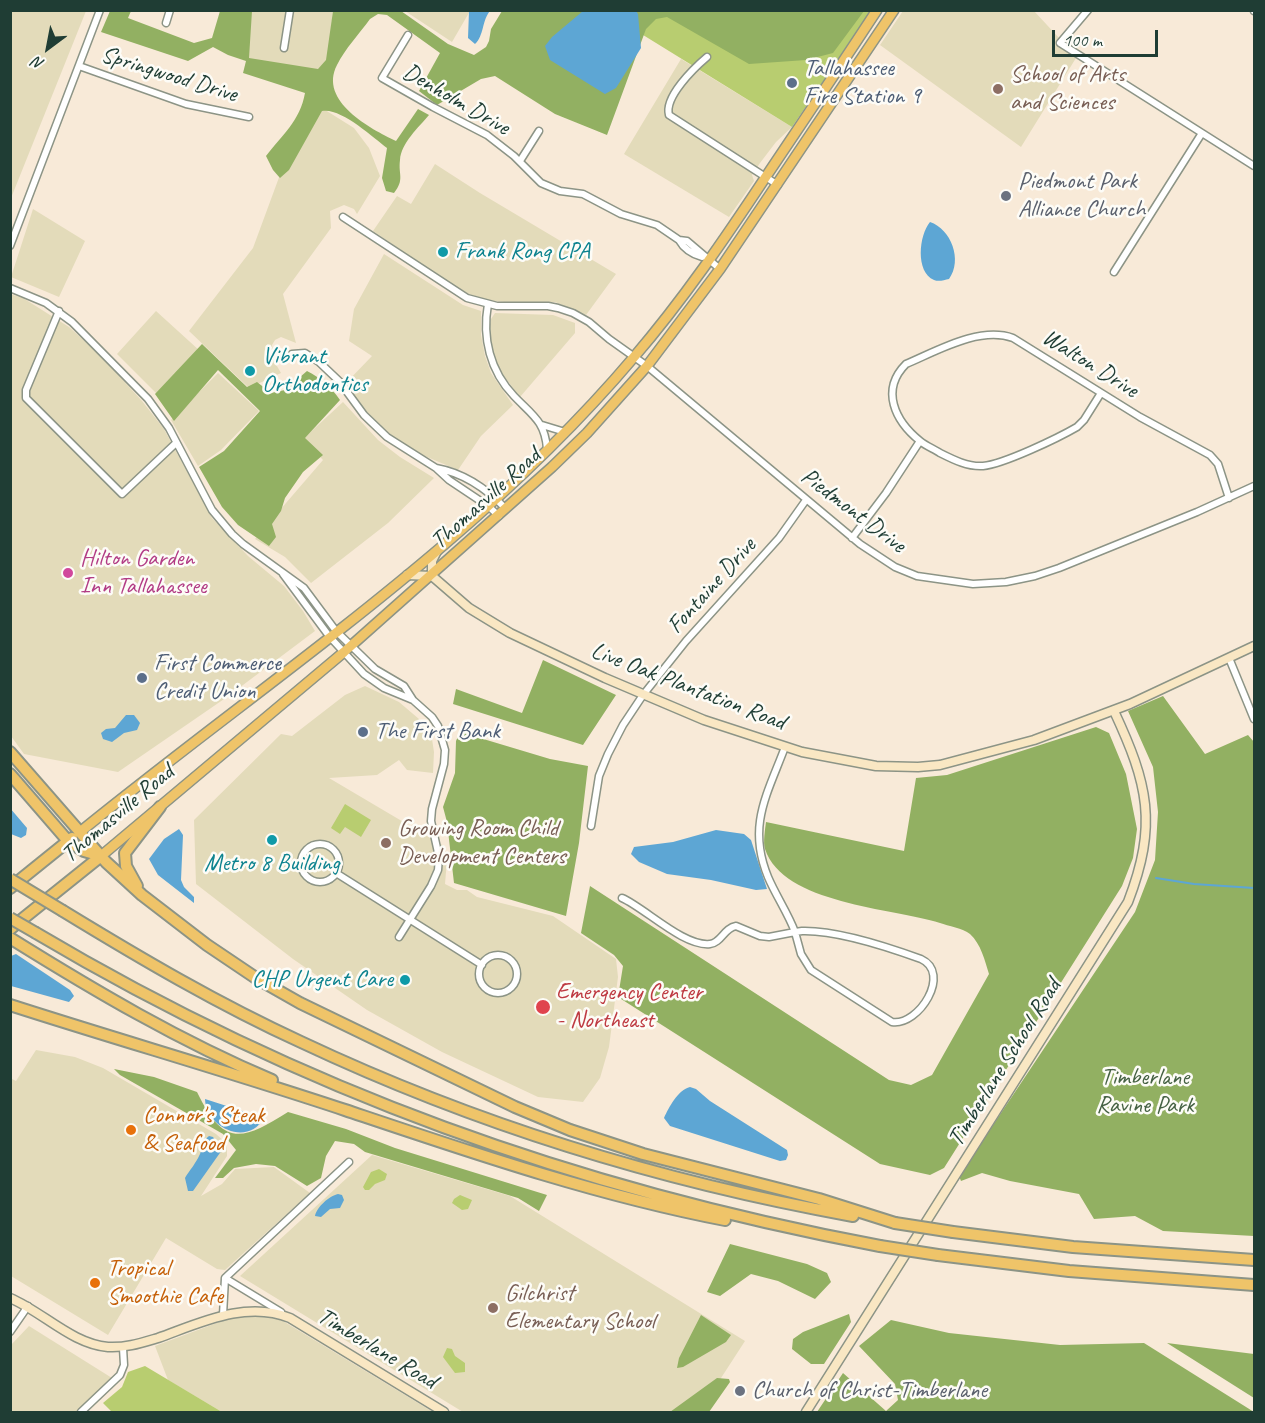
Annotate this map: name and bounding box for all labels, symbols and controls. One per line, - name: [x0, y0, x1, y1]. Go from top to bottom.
- north arrow: [18, 18, 78, 78]
- scale bar: [1055, 18, 1162, 56]
- text: 100 m: [1063, 29, 1102, 51]
- street label: Springwood Drive: [97, 41, 241, 109]
- text: N: [29, 52, 48, 74]
- place label: Tallahassee Fire Station 9: [804, 55, 921, 111]
- street label: Denholm Drive: [397, 58, 515, 142]
- place label: School of Arts and Sciences: [1010, 61, 1125, 117]
- marker: Tallahassee Fire Station 9: [785, 76, 799, 90]
- marker: School of Arts and Sciences: [991, 82, 1005, 96]
- place label: Piedmont Park Alliance Church: [1018, 168, 1145, 224]
- marker: Piedmont Park Alliance Church: [999, 189, 1013, 203]
- place label: Frank Rong CPA: [455, 238, 590, 266]
- marker: Frank Rong CPA: [436, 245, 450, 259]
- street label: Walton Drive: [1037, 323, 1143, 405]
- place label: Vibrant Orthodontics: [262, 343, 368, 399]
- marker: Vibrant Orthodontics: [243, 364, 257, 378]
- street label: Thomasville Road: [425, 442, 547, 556]
- street label: Piedmont Drive: [795, 462, 911, 560]
- street label: Fontaine Drive: [661, 532, 763, 640]
- place label: Hilton Garden Inn Tallahassee: [80, 545, 207, 601]
- marker: Hilton Garden Inn Tallahassee: [61, 566, 75, 580]
- street label: Live Oak Plantation Road: [587, 637, 789, 737]
- place label: First Commerce Credit Union: [154, 650, 281, 706]
- marker: First Commerce Credit Union: [135, 671, 149, 685]
- place label: The First Bank: [375, 718, 500, 746]
- marker: The First Bank: [356, 725, 370, 739]
- street label: Thomasville Road: [56, 759, 180, 869]
- place label: Growing Room Child Development Centers: [398, 815, 566, 871]
- marker: Metro 8 Building: [265, 833, 279, 847]
- marker: Growing Room Child Development Centers: [379, 836, 393, 850]
- place label: Metro 8 Building: [204, 850, 340, 878]
- place label: CHP Urgent Care: [251, 966, 393, 994]
- marker: CHP Urgent Care: [398, 973, 412, 987]
- street label: Timberlane School Road: [942, 974, 1068, 1152]
- place label: Emergency Center - Northeast: [556, 979, 702, 1035]
- marker: Emergency Center - Northeast: [534, 998, 552, 1016]
- park label: Timberlane Ravine Park: [1096, 1064, 1194, 1120]
- place label: Connor's Steak & Seafood: [143, 1102, 265, 1158]
- marker: Connor's Steak & Seafood: [124, 1123, 138, 1137]
- place label: Tropical Smoothie Cafe: [107, 1255, 223, 1311]
- marker: Tropical Smoothie Cafe: [88, 1276, 102, 1290]
- place label: Gilchrist Elementary School: [505, 1280, 655, 1336]
- marker: Gilchrist Elementary School: [486, 1301, 500, 1315]
- street label: Timberlane Road: [312, 1302, 442, 1396]
- place label: Church of Christ-Timberlane: [752, 1377, 987, 1405]
- marker: Church of Christ-Timberlane: [733, 1384, 747, 1398]

